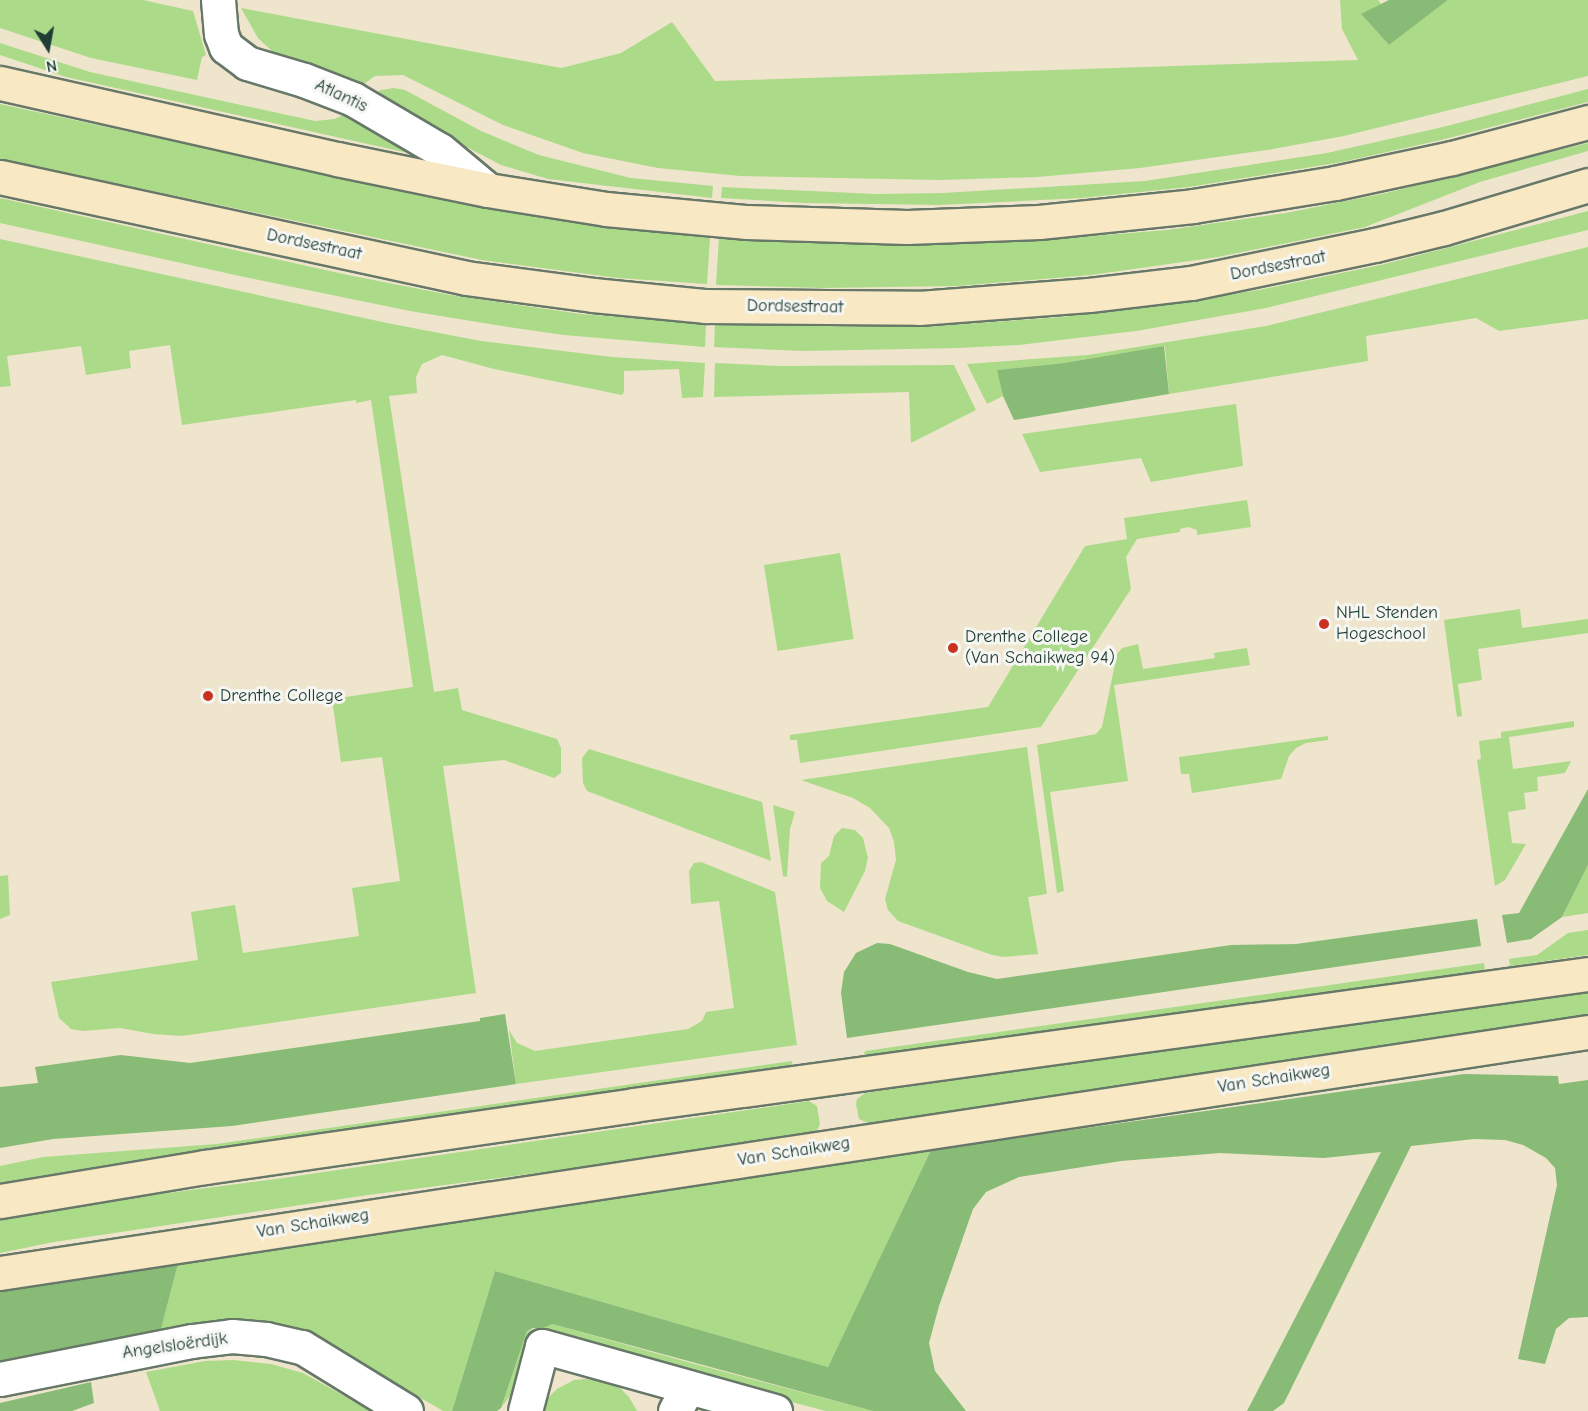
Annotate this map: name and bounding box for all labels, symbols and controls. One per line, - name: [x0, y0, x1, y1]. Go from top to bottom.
- north arrow: [18, 18, 78, 78]
- text: N: [45, 56, 58, 75]
- street label: Atlantis: [311, 74, 371, 118]
- street label: Dordsestraat: [265, 224, 363, 266]
- street label: Dordsestraat: [1229, 246, 1327, 286]
- street label: Dordsestraat: [747, 295, 843, 319]
- place label: NHL Stenden Hogeschool: [1336, 603, 1438, 646]
- marker: NHL Stenden Hogeschool: [1317, 617, 1331, 631]
- place label: Drenthe College (Van Schaikweg 94): [965, 627, 1115, 670]
- marker: Drenthe College (Van Schaikweg 94): [946, 641, 960, 655]
- place label: Drenthe College: [220, 685, 343, 707]
- marker: Drenthe College: [201, 689, 215, 703]
- street label: Van Schaikweg: [1216, 1059, 1332, 1099]
- street label: Van Schaikweg: [736, 1132, 852, 1172]
- street label: Van Schaikweg: [255, 1204, 371, 1244]
- street label: Angelsloërdijk: [121, 1328, 229, 1364]

